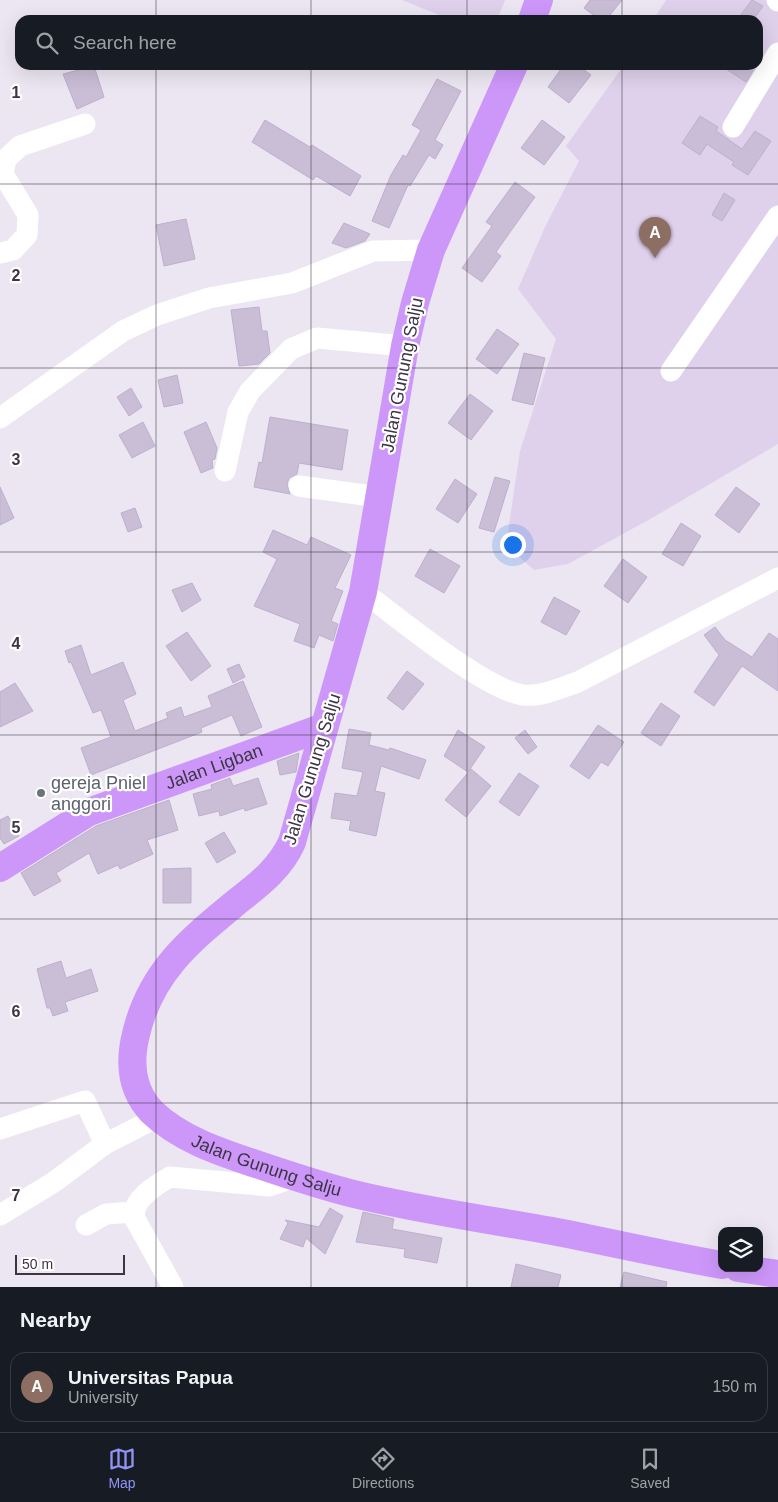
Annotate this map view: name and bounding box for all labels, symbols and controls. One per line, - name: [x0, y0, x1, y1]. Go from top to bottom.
- search box: [15, 15, 763, 70]
- icon: search: [33, 29, 61, 57]
- text: Search here: [73, 32, 177, 53]
- text: 1: [12, 84, 21, 101]
- pin: A: [639, 217, 671, 258]
- text: 2: [12, 267, 21, 284]
- street label: Jalan Gunung Salju: [377, 296, 427, 454]
- text: 3: [12, 451, 21, 468]
- your location: [500, 532, 526, 558]
- text: 4: [12, 635, 21, 652]
- street label: Jalan Gunung Salju: [279, 691, 345, 847]
- street label: Jalan Ligban: [163, 740, 265, 794]
- place label: gereja Pniel anggori: [51, 773, 146, 814]
- marker: gereja Pniel anggori: [35, 787, 47, 799]
- text: 5: [12, 819, 21, 836]
- text: 6: [12, 1003, 21, 1020]
- street label: Jalan Gunung Salju: [188, 1131, 344, 1200]
- text: 7: [12, 1187, 21, 1204]
- map controls: [718, 1227, 763, 1272]
- button: layers: [718, 1227, 763, 1272]
- scale bar: [15, 1252, 125, 1275]
- text: 50 m: [22, 1256, 53, 1272]
- text: Nearby: [20, 1308, 91, 1331]
- text: Universitas Papua: [68, 1367, 233, 1388]
- text: A: [31, 1378, 43, 1395]
- text: 150 m: [713, 1378, 757, 1395]
- text: University: [68, 1389, 138, 1406]
- tab: Map: [108, 1445, 136, 1491]
- tab: Directions: [352, 1445, 414, 1491]
- tab: Saved: [630, 1445, 670, 1491]

